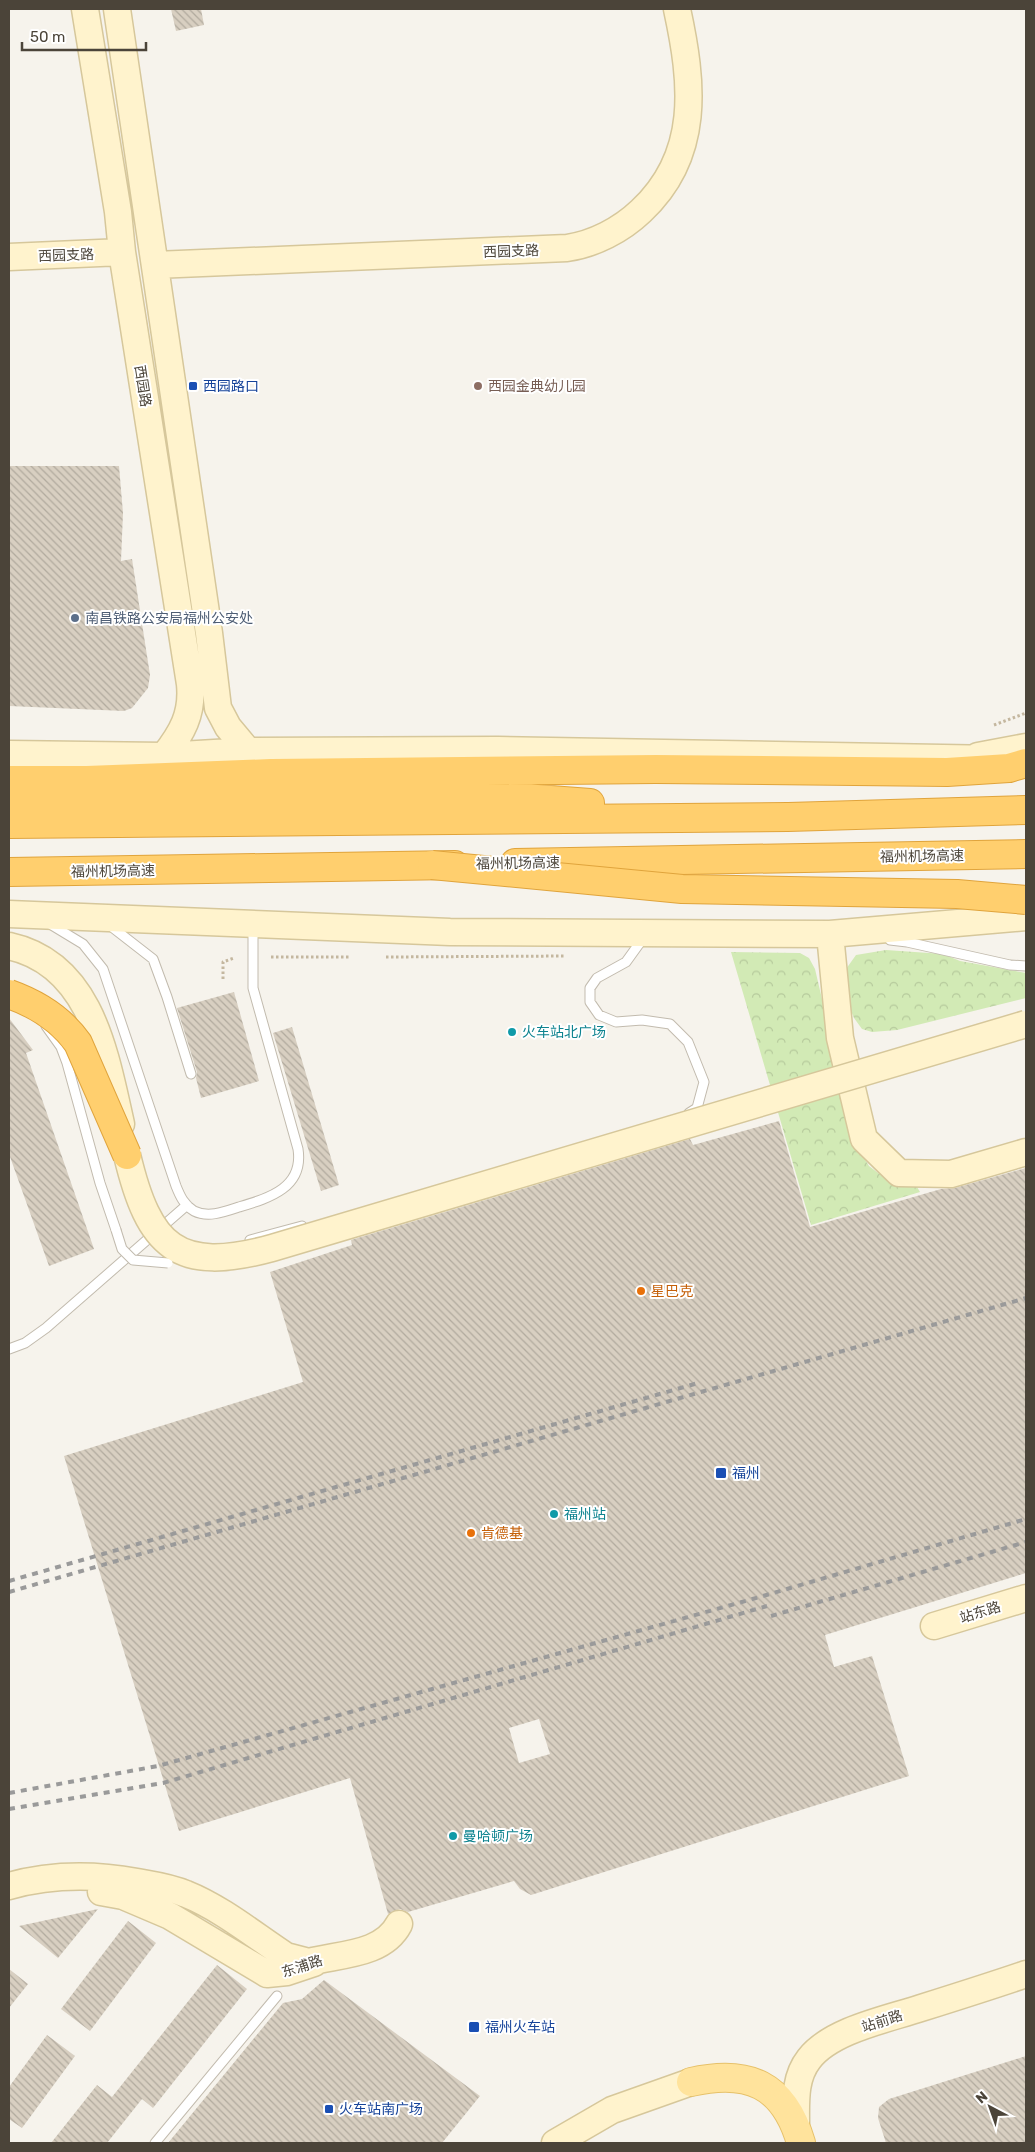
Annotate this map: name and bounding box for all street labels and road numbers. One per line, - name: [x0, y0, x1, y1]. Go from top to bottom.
- street label: 西园支路: [483, 242, 539, 261]
- street label: 西园支路: [38, 246, 94, 265]
- street label: 西园路: [131, 364, 154, 408]
- street label: 福州机场高速: [880, 847, 964, 866]
- street label: 福州机场高速: [476, 854, 560, 873]
- street label: 福州机场高速: [71, 862, 155, 881]
- street label: 站东路: [958, 1598, 1003, 1627]
- street label: 东浦路: [280, 1952, 325, 1981]
- street label: 站前路: [860, 2007, 905, 2036]

